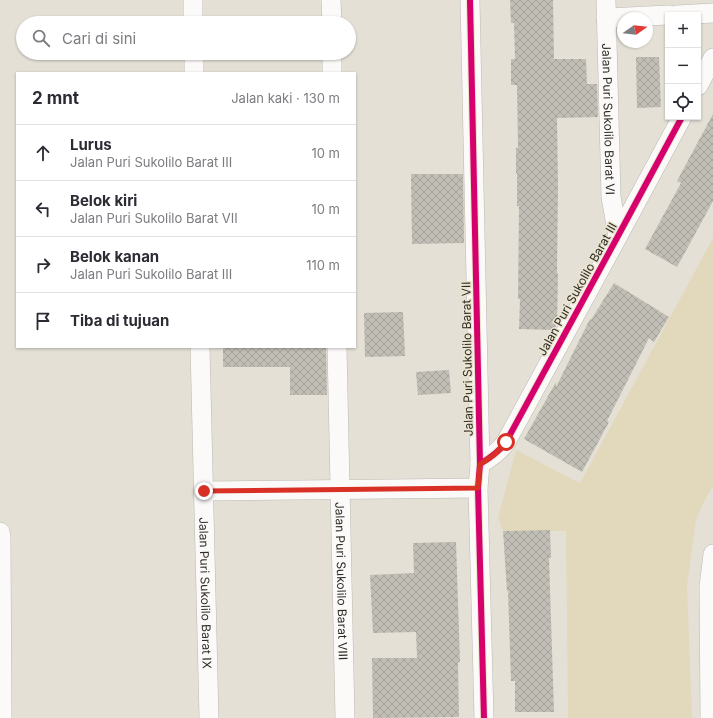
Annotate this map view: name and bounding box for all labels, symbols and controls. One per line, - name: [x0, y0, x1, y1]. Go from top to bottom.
- north arrow: [617, 12, 653, 48]
- map controls: [665, 12, 701, 120]
- button: +: [665, 12, 701, 48]
- search box: [16, 16, 356, 60]
- icon: search: [30, 27, 52, 49]
- text: Cari di sini: [62, 29, 136, 48]
- street label: Jalan Puri Sukolilo Barat VI: [600, 43, 618, 195]
- button: −: [665, 48, 701, 84]
- button: locate: [665, 84, 701, 120]
- text: 2 mnt: [32, 88, 79, 108]
- text: Jalan kaki · 130 m: [231, 90, 340, 106]
- text: Lurus: [70, 135, 112, 154]
- icon: ahead: [32, 142, 54, 164]
- text: 10 m: [311, 145, 340, 161]
- text: Jalan Puri Sukolilo Barat III: [70, 154, 232, 170]
- text: Belok kiri: [70, 191, 137, 210]
- icon: left: [32, 198, 54, 220]
- text: 10 m: [311, 201, 340, 217]
- text: Jalan Puri Sukolilo Barat VII: [70, 210, 238, 226]
- street label: Jalan Puri Sukolilo Barat III: [534, 220, 620, 358]
- text: Belok kanan: [70, 247, 159, 266]
- icon: right: [32, 254, 54, 276]
- text: 110 m: [306, 257, 340, 273]
- text: Jalan Puri Sukolilo Barat III: [70, 266, 232, 282]
- street label: Jalan Puri Sukolilo Barat VII: [458, 281, 476, 437]
- icon: arrive: [32, 310, 54, 332]
- text: Tiba di tujuan: [70, 311, 169, 330]
- route start: [497, 433, 515, 451]
- route end: [195, 482, 213, 500]
- street label: Jalan Puri Sukolilo Barat VIII: [333, 502, 351, 660]
- street label: Jalan Puri Sukolilo Barat IX: [197, 517, 215, 669]

